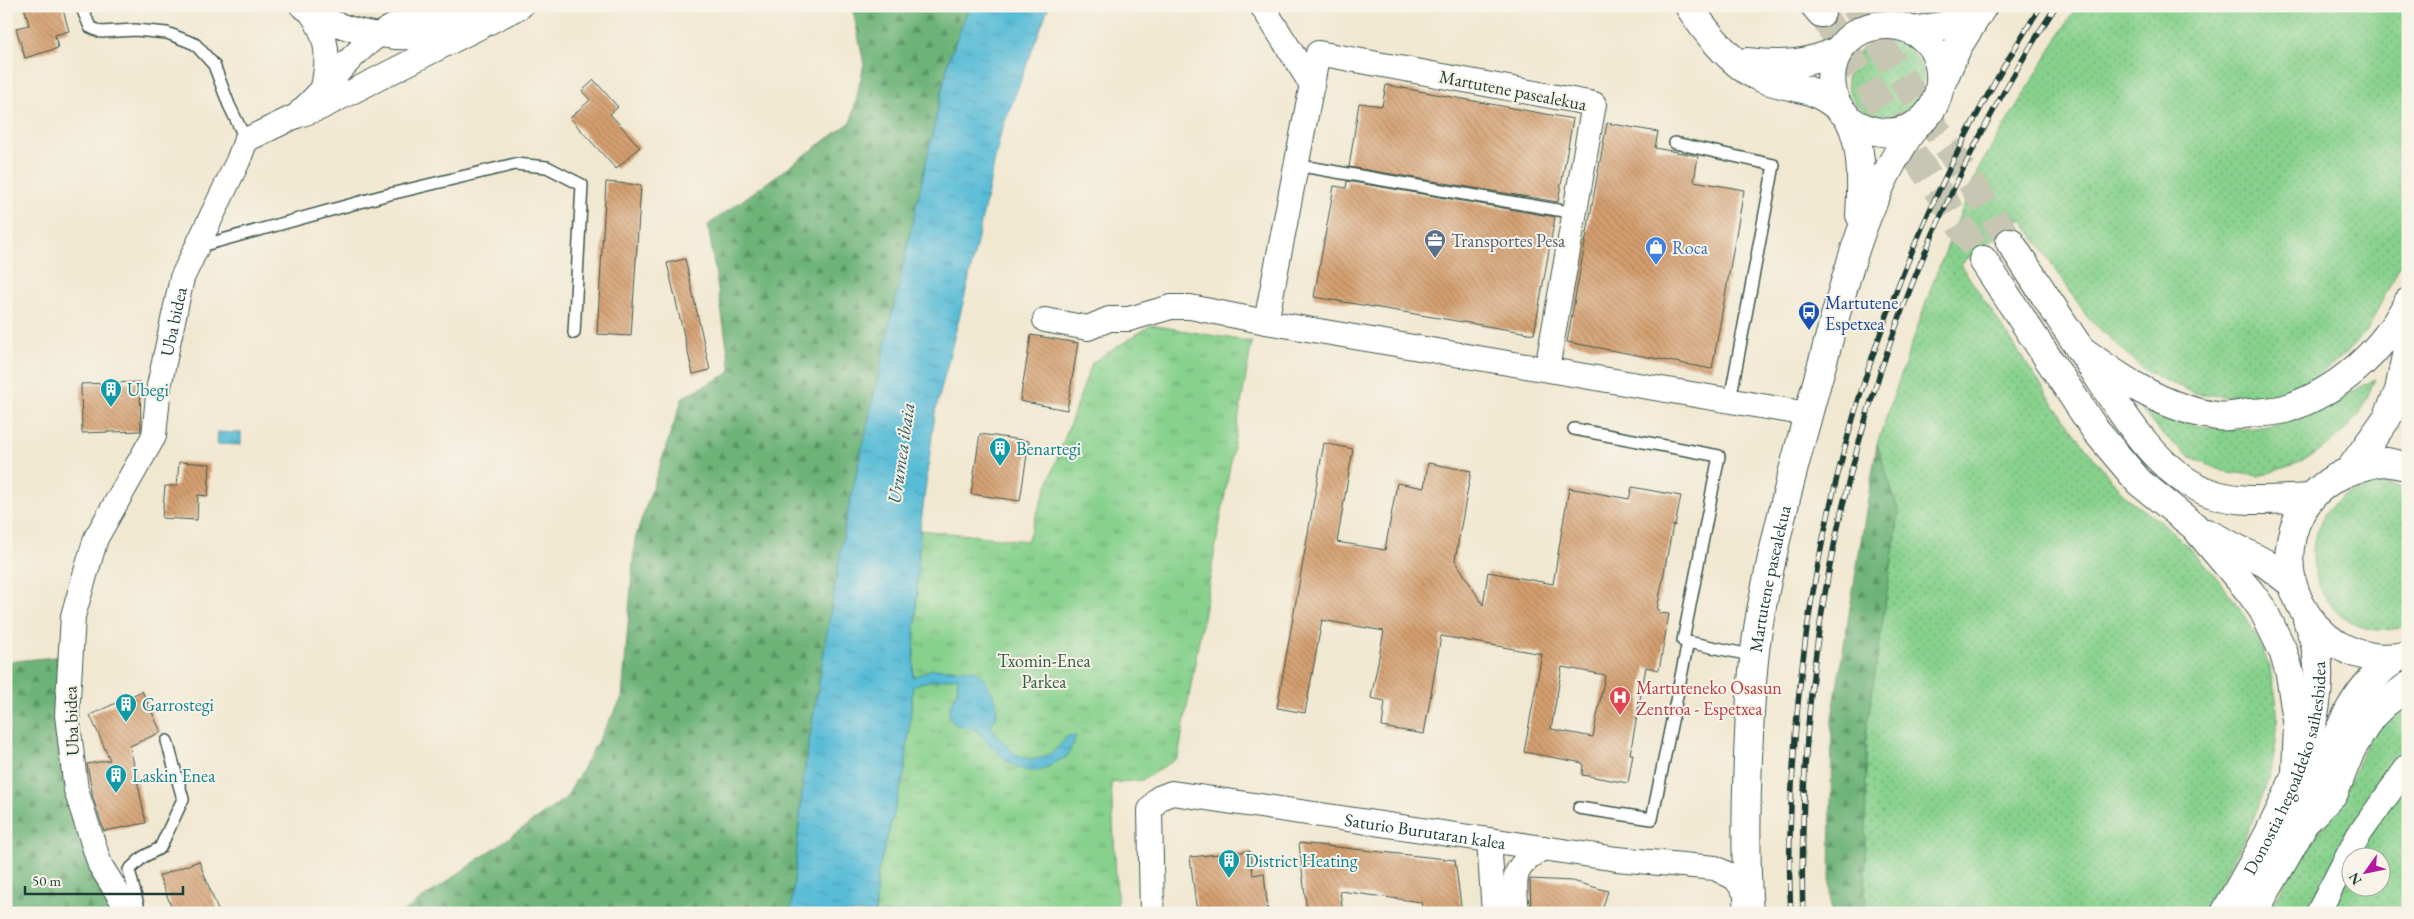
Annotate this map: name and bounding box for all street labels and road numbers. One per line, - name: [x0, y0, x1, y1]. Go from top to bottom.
- street label: Martutene pasealekua: [1437, 64, 1589, 116]
- street label: Uba bidea: [154, 284, 191, 358]
- street label: Martutene pasealekua: [1743, 502, 1796, 654]
- street label: Donostia hegoaldeko saihesbidea: [2237, 660, 2330, 879]
- street label: Uba bidea: [58, 685, 84, 756]
- street label: Saturio Burutaran kalea: [1343, 807, 1508, 854]

